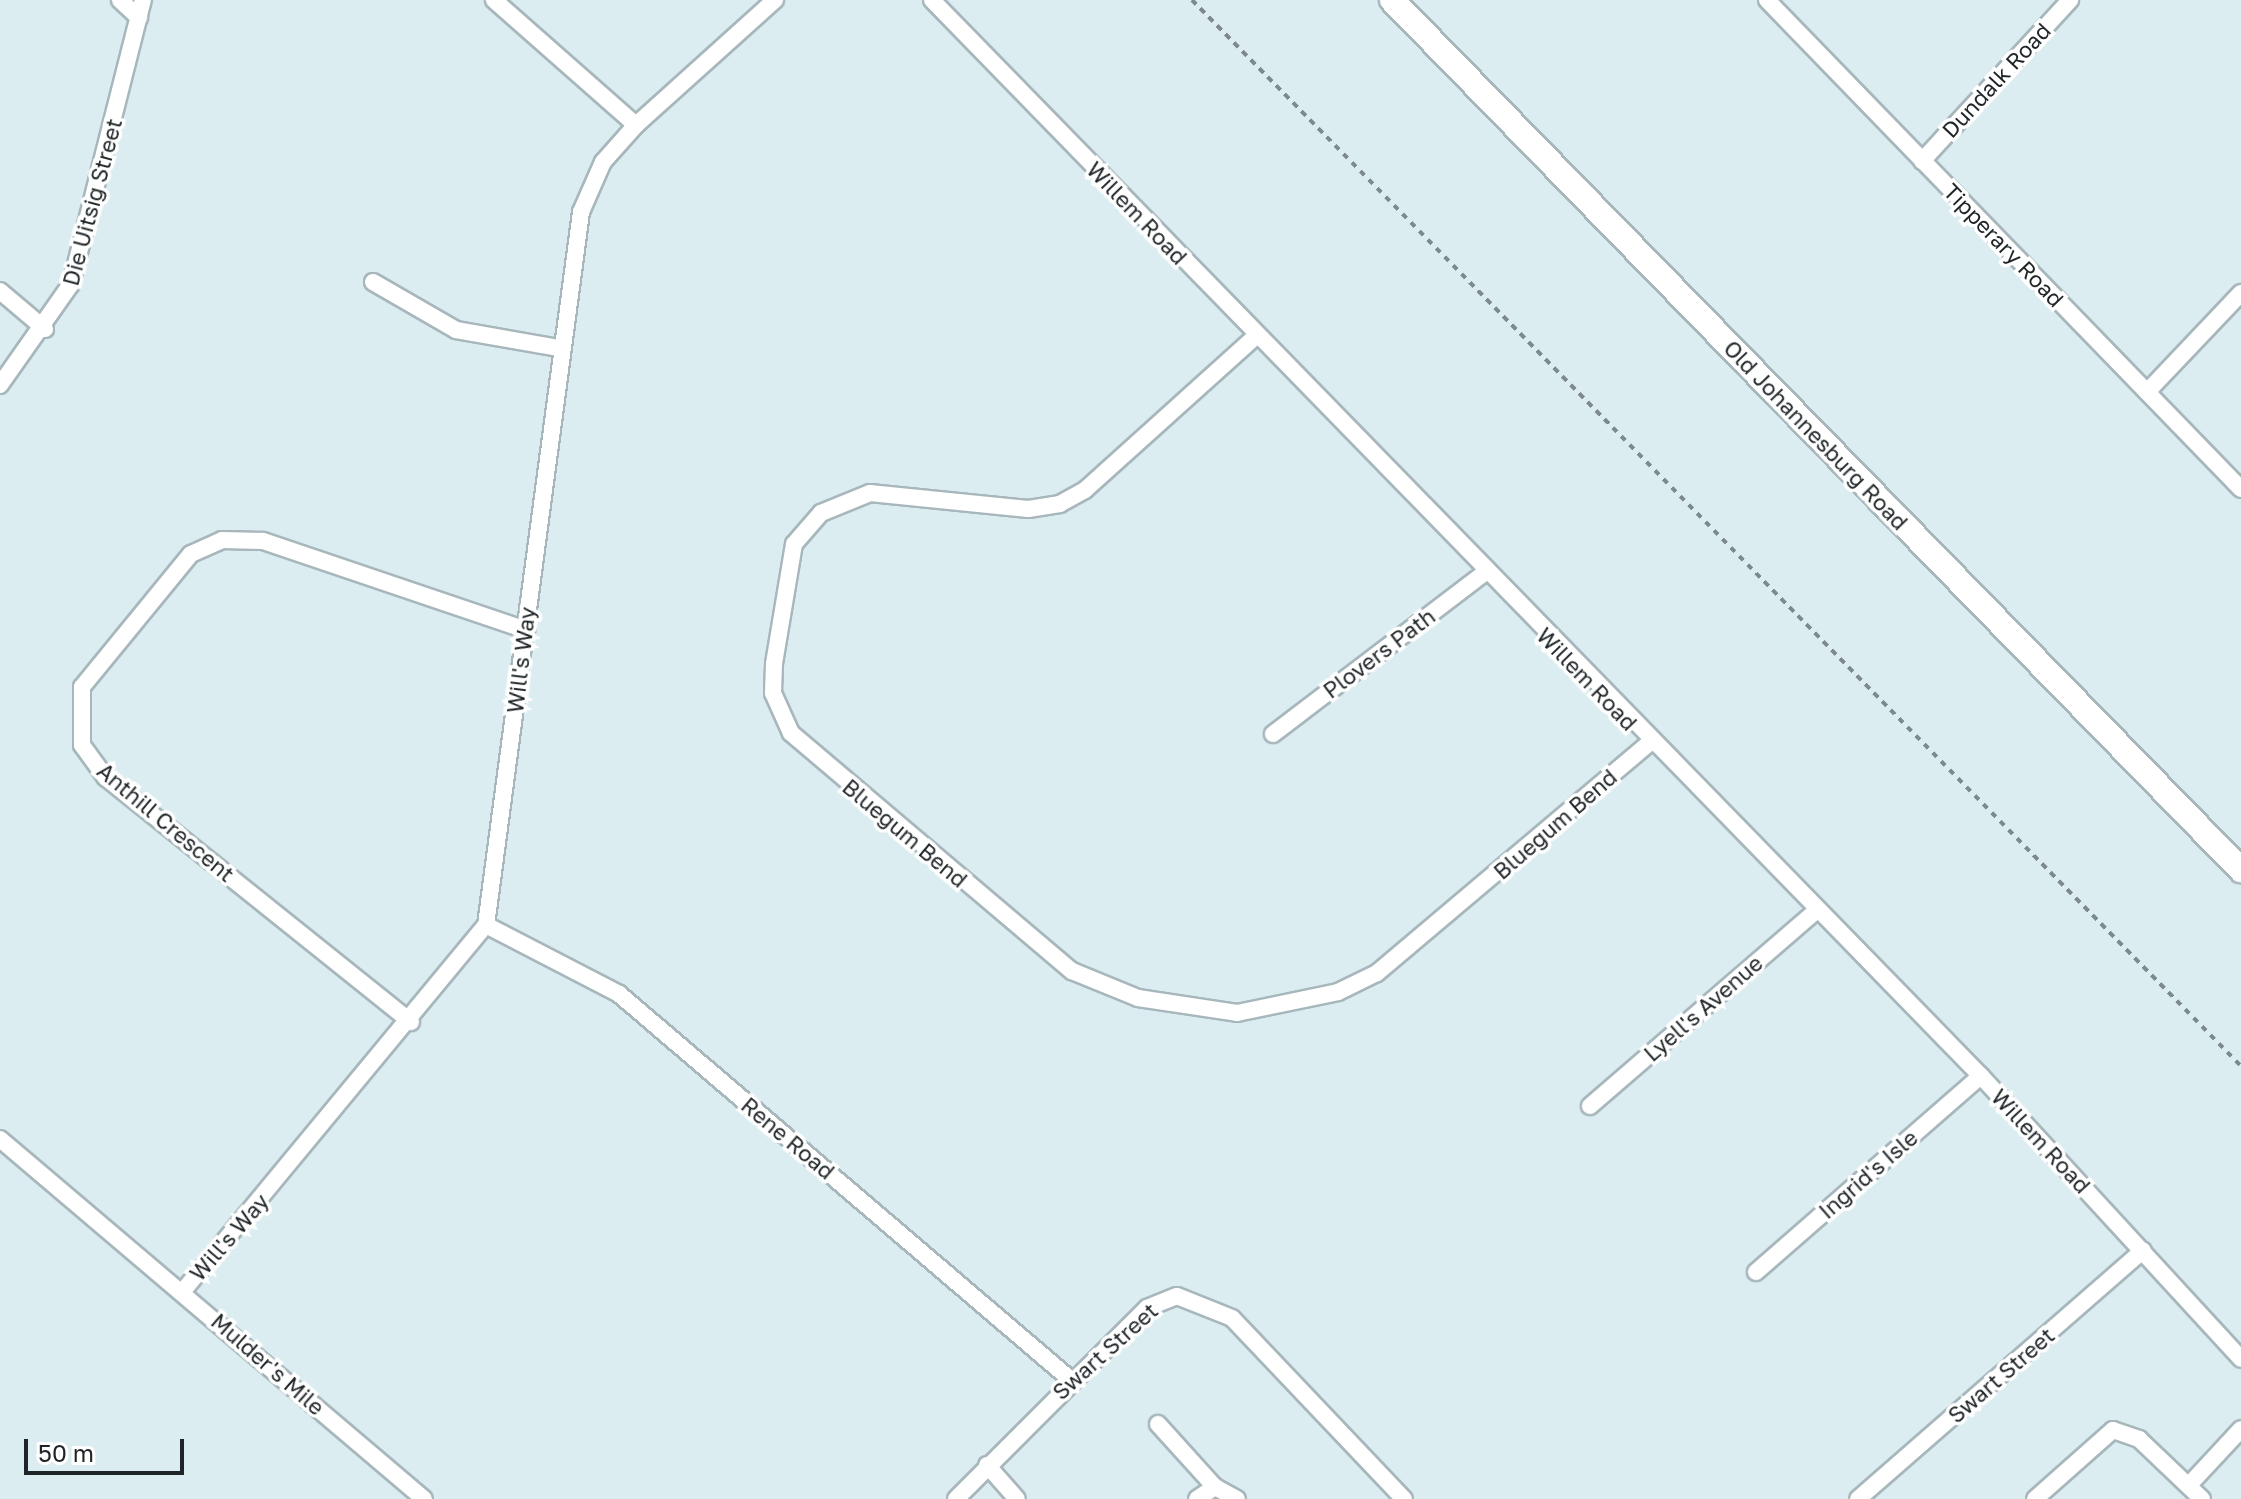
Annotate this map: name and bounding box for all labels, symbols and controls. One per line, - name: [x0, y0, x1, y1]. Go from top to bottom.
- street label: Dundalk Road: [1936, 17, 2056, 143]
- street label: Die Uitsig Street: [57, 116, 127, 288]
- street label: Willem Road: [1081, 156, 1193, 270]
- street label: Tipperary Road: [1939, 178, 2069, 312]
- street label: Old Johannesburg Road: [1719, 335, 1913, 535]
- street label: Plovers Path: [1318, 602, 1440, 704]
- street label: Will's Way: [501, 605, 541, 715]
- street label: Willem Road: [1531, 622, 1643, 736]
- street label: Anthill Crescent: [92, 757, 240, 887]
- street label: Bluegum Bend: [1488, 763, 1622, 885]
- street label: Bluegum Bend: [837, 773, 973, 893]
- street label: Lyell's Avenue: [1638, 949, 1768, 1067]
- street label: Willem Road: [1986, 1084, 2096, 1198]
- street label: Rene Road: [736, 1092, 840, 1184]
- street label: Ingrid's Isle: [1813, 1124, 1923, 1224]
- street label: Will's Way: [184, 1188, 274, 1286]
- street label: Swart Street: [1047, 1297, 1163, 1405]
- street label: Mulder's Mile: [206, 1308, 330, 1420]
- street label: Swart Street: [1942, 1322, 2060, 1428]
- scale bar: [28, 1423, 188, 1473]
- text: 50 m: [38, 1438, 94, 1467]

